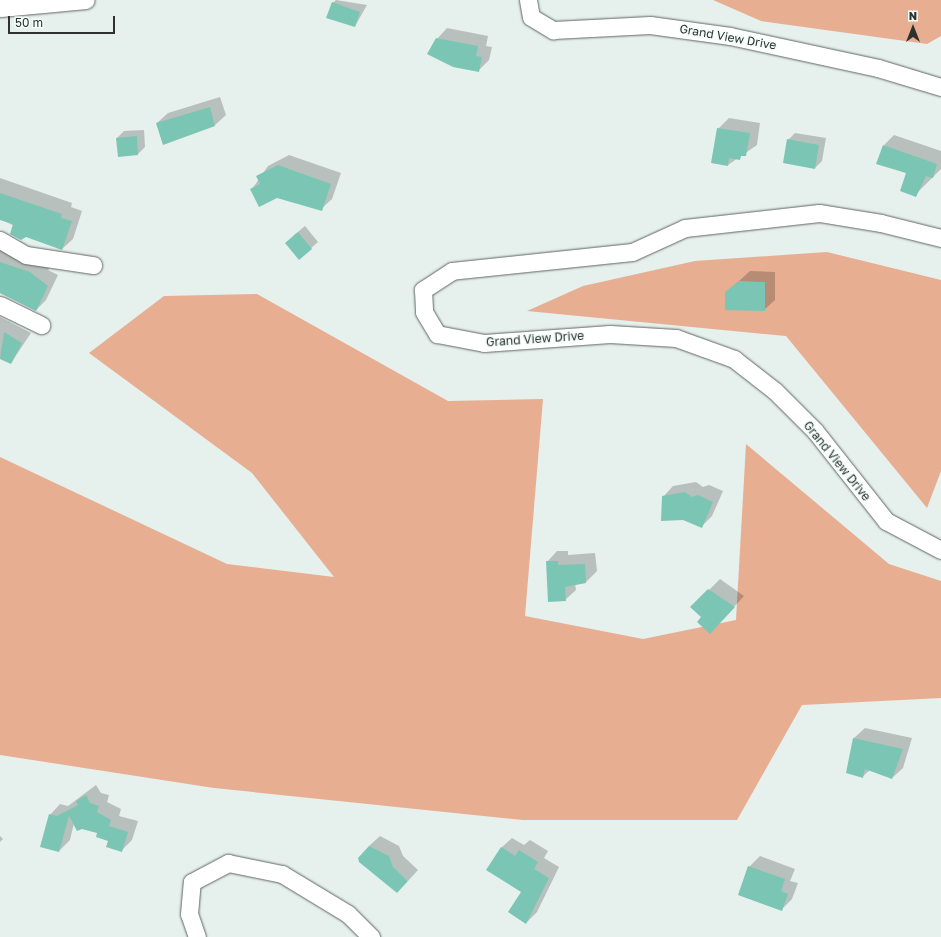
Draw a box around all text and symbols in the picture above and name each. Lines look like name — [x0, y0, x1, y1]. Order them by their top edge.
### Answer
scale bar — [10, 8, 117, 34]
north arrow — [893, 8, 933, 48]
text: N — [909, 9, 917, 22]
text: 50 m — [15, 15, 43, 30]
street label: Grand View Drive — [678, 21, 778, 53]
street label: Grand View Drive — [486, 328, 584, 350]
street label: Grand View Drive — [801, 418, 873, 504]

